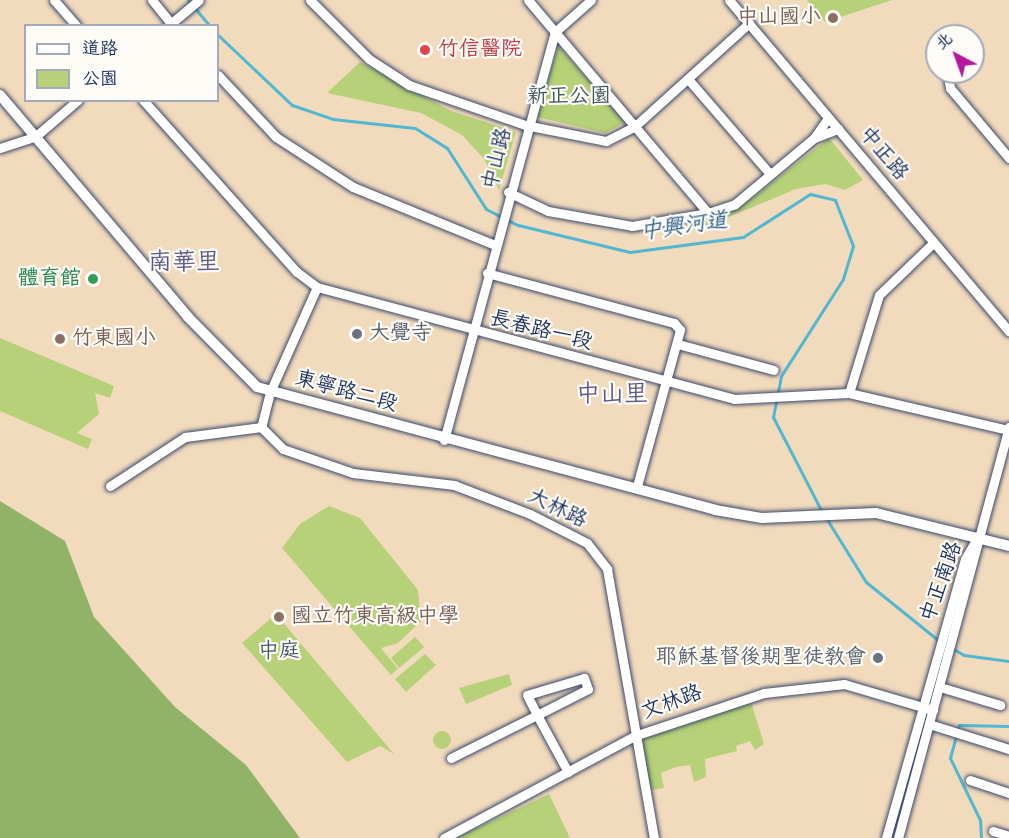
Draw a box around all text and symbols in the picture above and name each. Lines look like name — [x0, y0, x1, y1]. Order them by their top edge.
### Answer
place label: 中山國小 — [737, 5, 821, 31]
marker: 中山國小 — [826, 11, 840, 25]
legend — [24, 24, 219, 102]
north arrow — [925, 24, 985, 84]
text: 北 — [931, 28, 958, 56]
text: 道路 — [82, 37, 118, 63]
place label: 竹信醫院 — [438, 37, 522, 63]
marker: 竹信醫院 — [416, 41, 434, 59]
text: 公園 — [82, 67, 118, 93]
park label: 新正公園 — [527, 84, 611, 110]
street label: 中正路 — [853, 122, 913, 186]
street label: 中山路 — [478, 125, 518, 193]
water label: 中興河道 — [639, 209, 729, 247]
district label: 南華里 — [148, 250, 220, 278]
place label: 體育館 — [18, 266, 81, 292]
marker: 體育館 — [86, 272, 100, 286]
street label: 長春路一段 — [487, 306, 595, 356]
place label: 大覺寺 — [369, 321, 432, 347]
place label: 竹東國小 — [72, 326, 156, 352]
marker: 大覺寺 — [350, 327, 364, 341]
marker: 竹東國小 — [53, 332, 67, 346]
street label: 東寧路二段 — [292, 366, 400, 418]
district label: 中山里 — [576, 382, 648, 410]
street label: 大林路 — [523, 484, 591, 534]
street label: 中正南路 — [916, 538, 968, 626]
place label: 國立竹東高級中學 — [291, 604, 459, 630]
marker: 國立竹東高級中學 — [272, 610, 286, 624]
park label: 中庭 — [258, 639, 300, 665]
place label: 耶穌基督後期聖徒教會 — [656, 645, 866, 671]
marker: 耶穌基督後期聖徒教會 — [871, 651, 885, 665]
street label: 文林路 — [638, 680, 706, 726]

